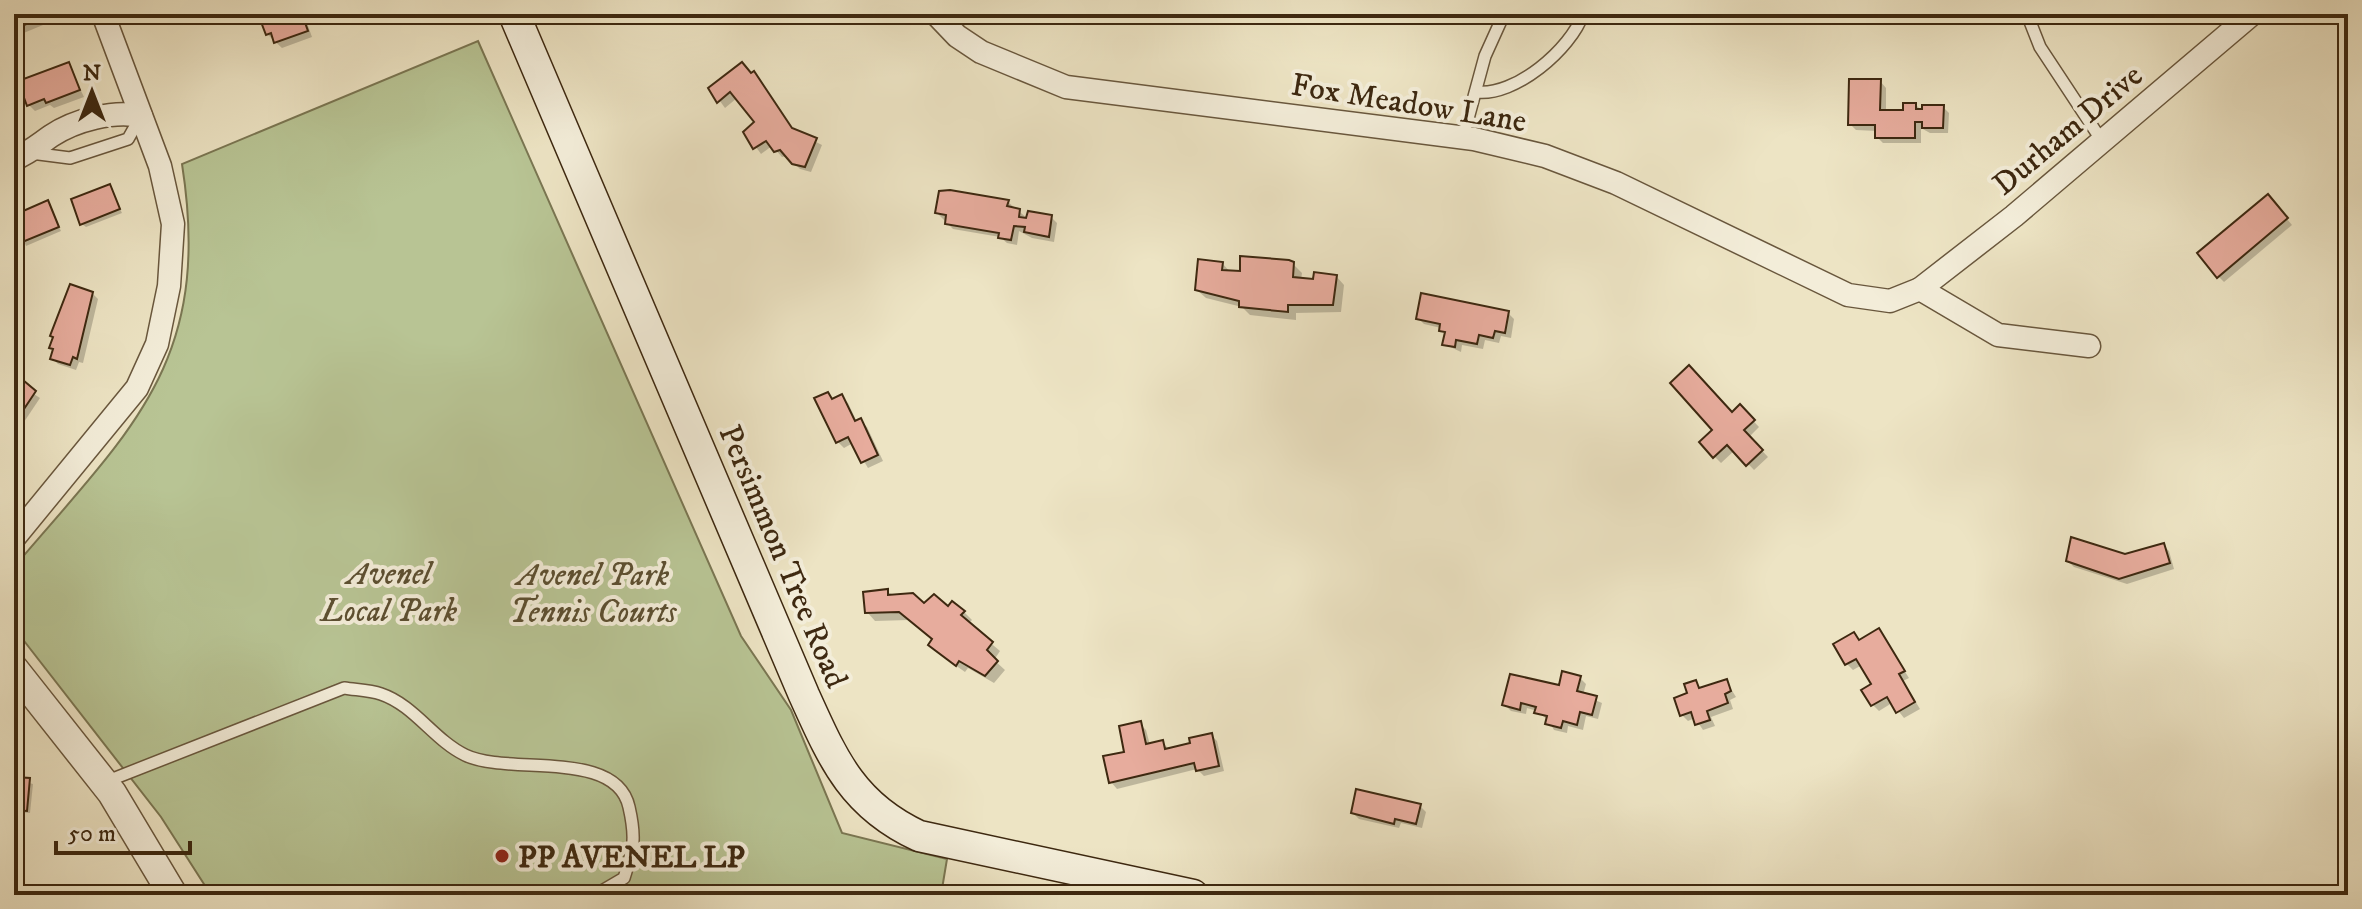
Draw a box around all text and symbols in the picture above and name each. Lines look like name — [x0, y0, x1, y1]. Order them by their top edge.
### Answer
north arrow — [52, 52, 132, 132]
street label: Durham Drive — [1985, 56, 2151, 205]
text: N — [83, 60, 101, 87]
street label: Fox Meadow Lane — [1288, 66, 1529, 142]
street label: Persimmon Tree Road — [709, 419, 856, 694]
park label: Avenel Local Park — [319, 555, 458, 632]
park label: Avenel Park Tennis Courts — [510, 556, 678, 633]
scale bar — [56, 805, 190, 855]
text: 50 m — [68, 819, 116, 849]
place label: PP AVENEL LP — [518, 838, 745, 878]
marker: PP AVENEL LP — [493, 847, 511, 865]

